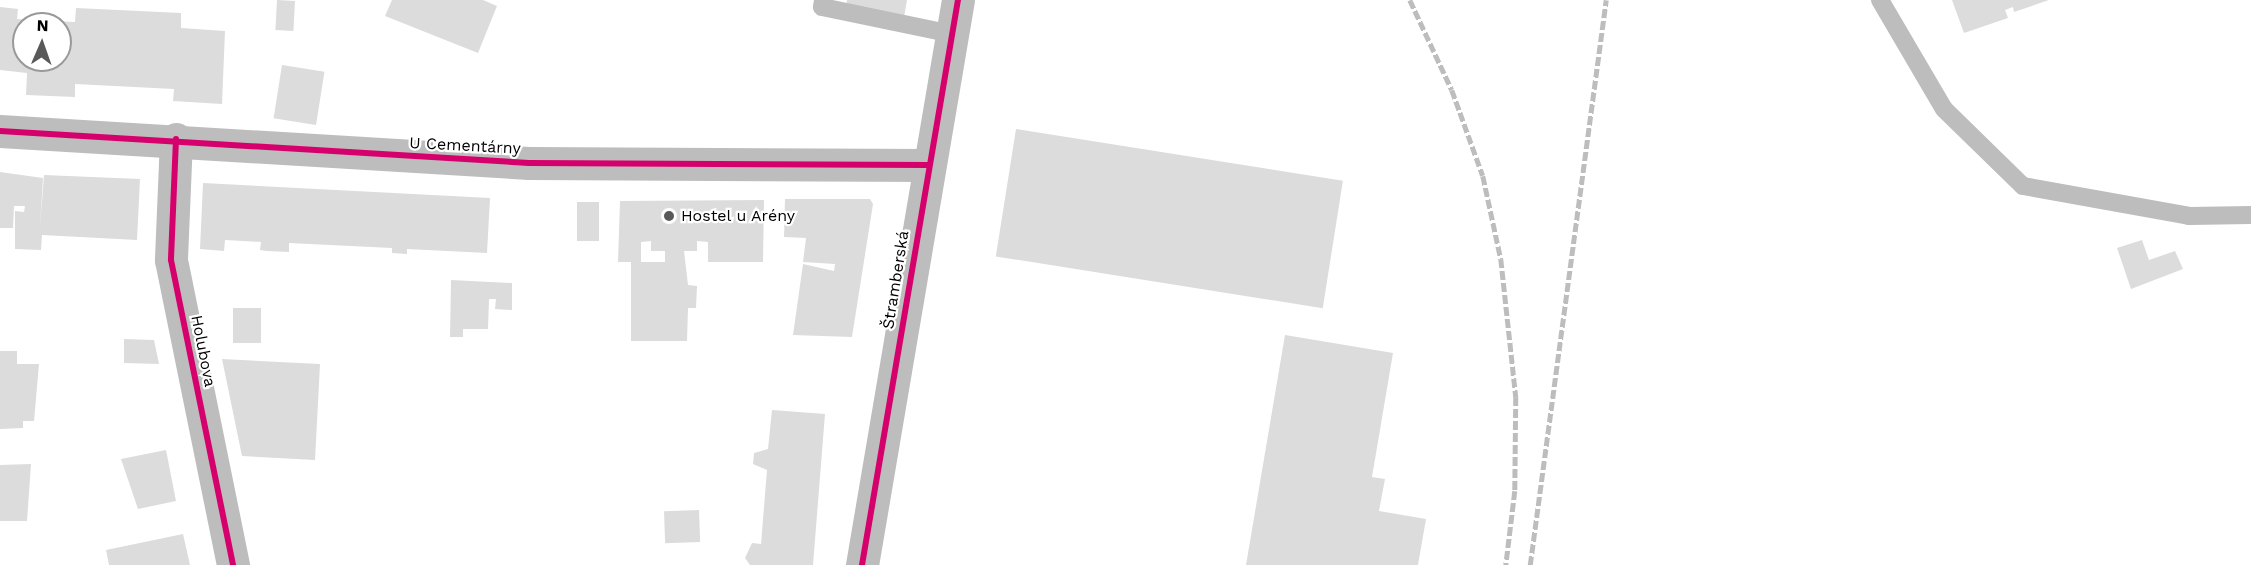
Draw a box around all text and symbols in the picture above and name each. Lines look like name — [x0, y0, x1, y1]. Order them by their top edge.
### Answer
north arrow — [12, 12, 72, 72]
text: N — [36, 16, 49, 35]
street label: U Cementárny — [409, 133, 521, 159]
place label: Hostel u Arény — [681, 206, 796, 226]
marker: Hostel u Arény — [662, 209, 676, 223]
street label: Štramberská — [879, 229, 913, 331]
street label: Holubova — [187, 313, 219, 389]

